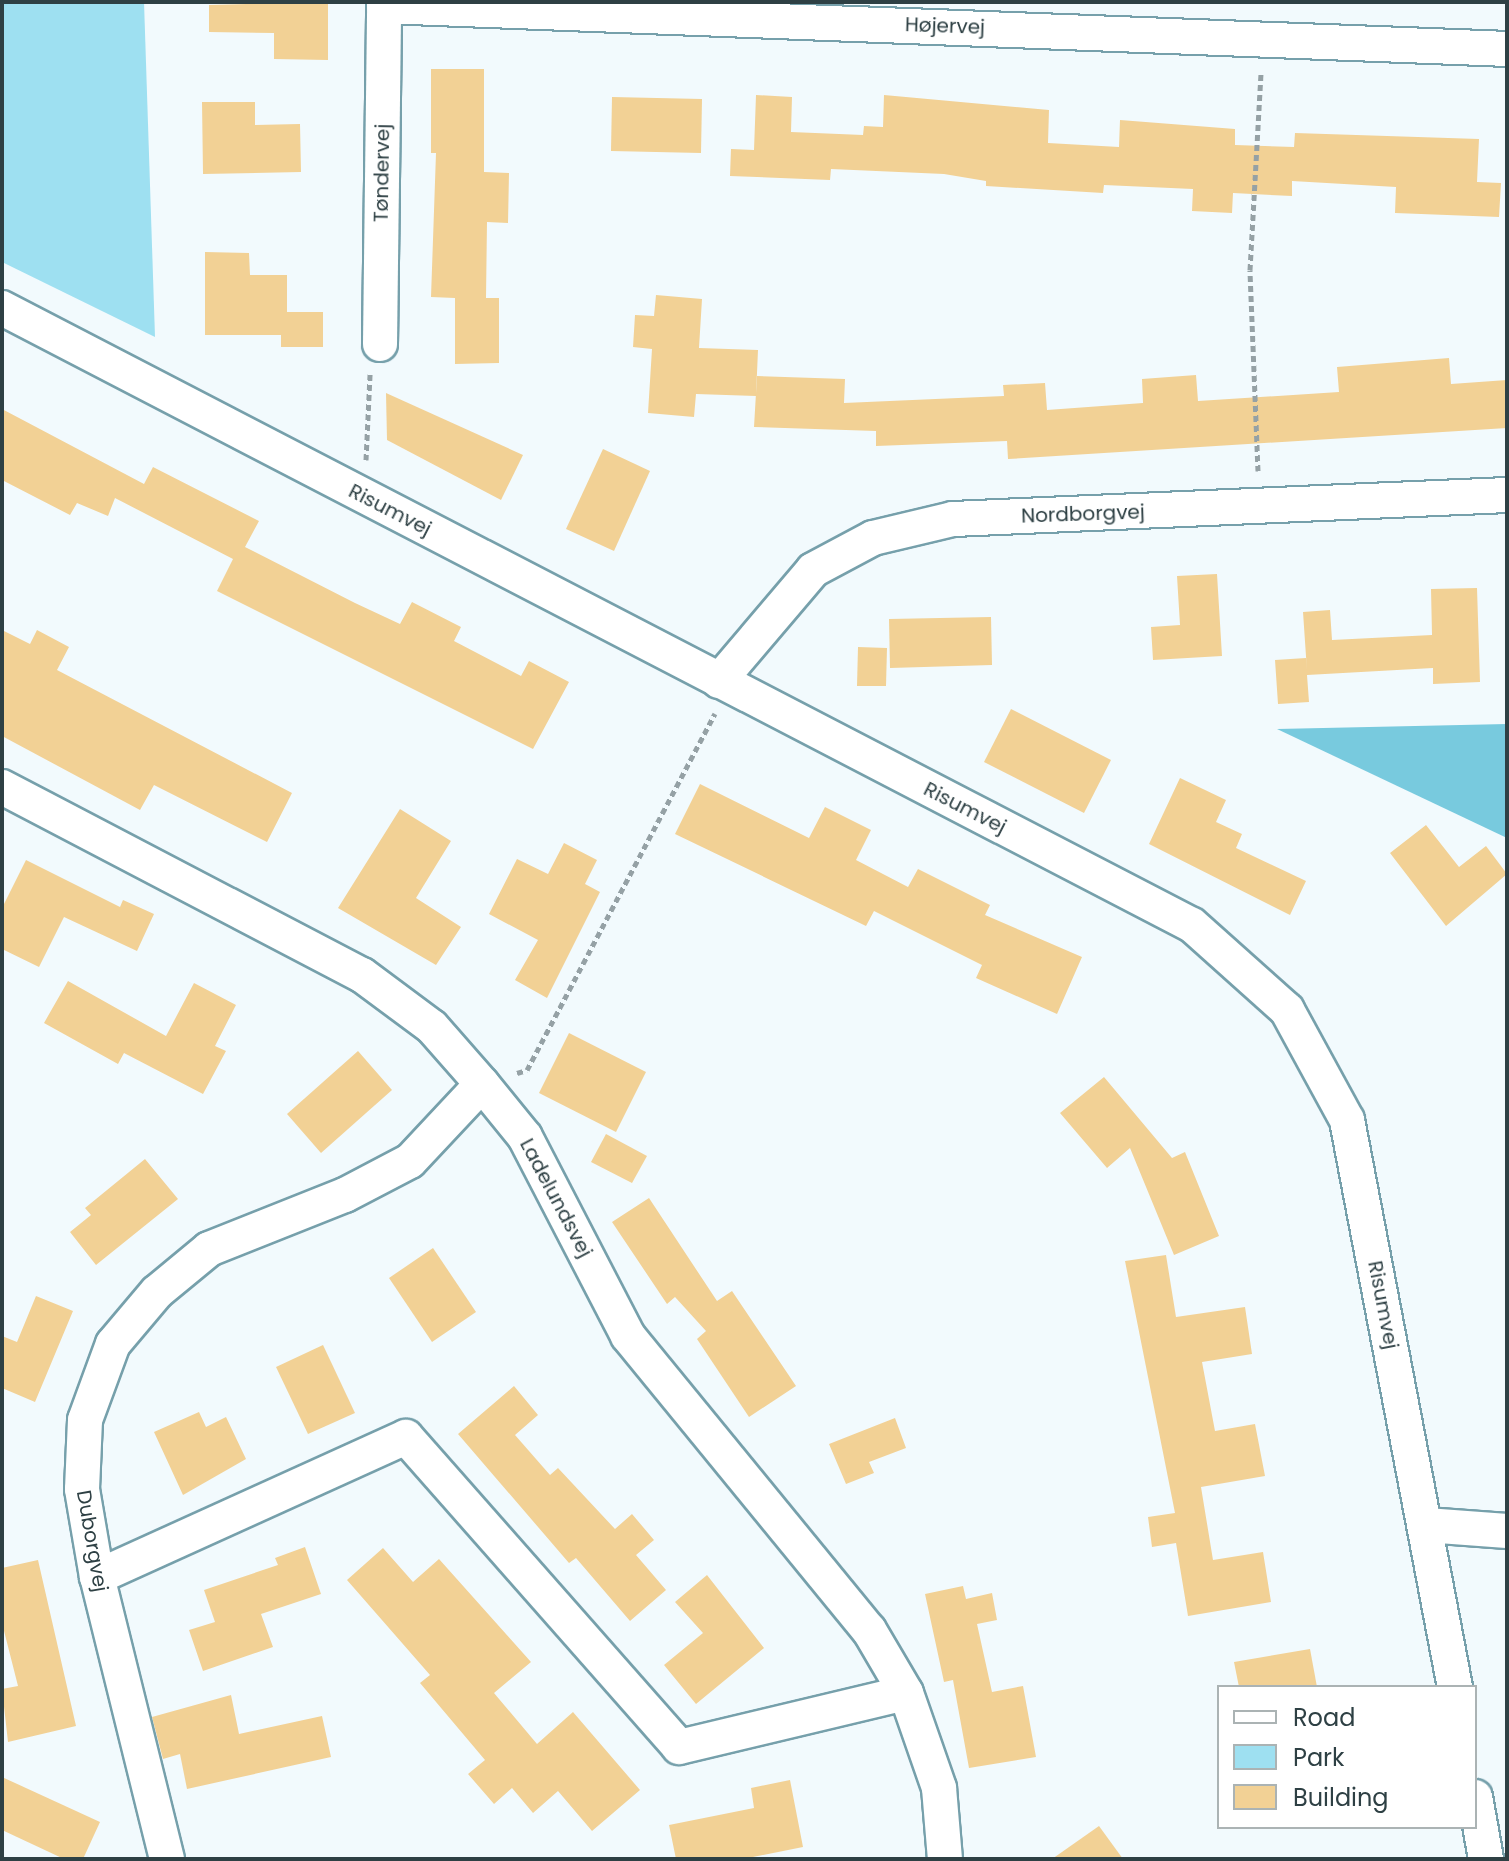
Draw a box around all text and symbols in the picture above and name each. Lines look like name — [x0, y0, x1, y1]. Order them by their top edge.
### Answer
street label: Højervej — [905, 13, 985, 39]
street label: Tøndervej — [369, 124, 395, 222]
street label: Risumvej — [345, 479, 435, 541]
street label: Nordborgvej — [1021, 500, 1145, 528]
street label: Risumvej — [920, 777, 1010, 839]
street label: Ladelundsvej — [515, 1134, 597, 1262]
street label: Risumvej — [1363, 1259, 1403, 1351]
street label: Duborgvej — [71, 1488, 113, 1594]
legend — [1217, 1685, 1477, 1829]
text: Road — [1293, 1701, 1355, 1734]
text: Park — [1293, 1741, 1344, 1774]
text: Building — [1293, 1781, 1389, 1814]

